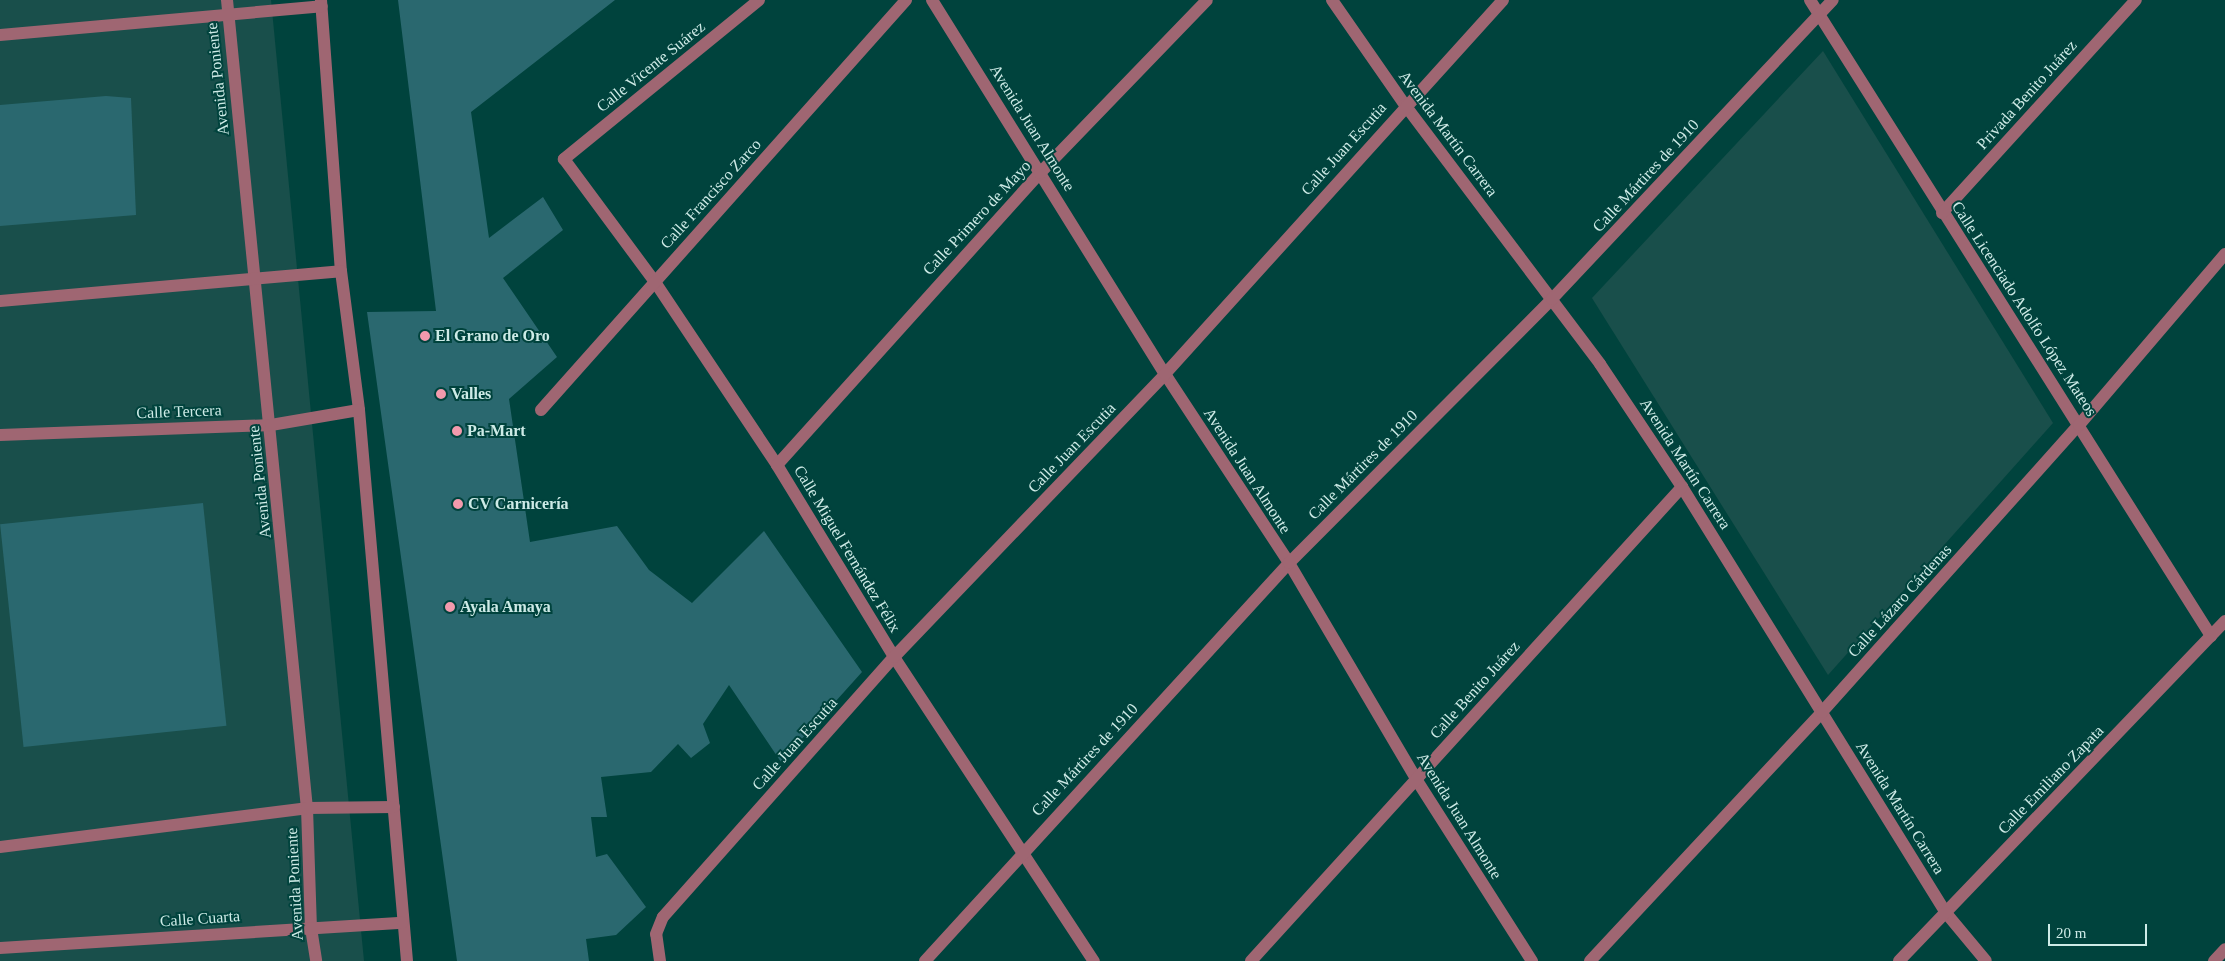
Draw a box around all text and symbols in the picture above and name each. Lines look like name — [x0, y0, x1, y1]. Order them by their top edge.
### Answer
street label: Calle Vicente Suárez — [593, 17, 709, 117]
street label: Avenida Poniente — [203, 22, 233, 136]
street label: Privada Benito Juárez — [1973, 36, 2081, 154]
street label: Avenida Juan Almonte — [985, 61, 1079, 195]
street label: Avenida Martín Carrera — [1394, 67, 1502, 201]
street label: Calle Juan Escutia — [1297, 99, 1391, 199]
street label: Calle Mártires de 1910 — [1589, 116, 1703, 236]
street label: Calle Francisco Zarco — [657, 135, 765, 253]
street label: Calle Primero de Mayo — [919, 157, 1035, 279]
street label: Calle Licenciado Adolfo López Mateos — [1947, 198, 2101, 420]
place label: El Grano de Oro — [435, 326, 550, 346]
marker: El Grano de Oro — [419, 330, 431, 342]
place label: Valles — [451, 384, 491, 404]
marker: Valles — [435, 388, 447, 400]
street label: Avenida Martín Carrera — [1635, 395, 1735, 533]
street label: Calle Juan Escutia — [1024, 399, 1120, 497]
street label: Calle Tercera — [136, 401, 222, 423]
street label: Avenida Juan Almonte — [1199, 404, 1295, 538]
street label: Calle Mártires de 1910 — [1304, 406, 1422, 524]
place label: Pa-Mart — [467, 421, 526, 441]
street label: Avenida Poniente — [245, 425, 275, 539]
marker: Pa-Mart — [451, 425, 463, 437]
street label: Calle Miguel Fernández Félix — [789, 462, 905, 636]
place label: CV Carnicería — [468, 494, 569, 514]
marker: CV Carnicería — [452, 498, 464, 510]
street label: Calle Lázaro Cárdenas — [1844, 540, 1956, 662]
place label: Ayala Amaya — [460, 597, 552, 617]
marker: Ayala Amaya — [444, 601, 456, 613]
street label: Calle Benito Juárez — [1426, 637, 1524, 743]
street label: Calle Juan Escutia — [748, 694, 842, 794]
street label: Calle Mártires de 1910 — [1028, 700, 1142, 820]
street label: Calle Emiliano Zapata — [1994, 722, 2108, 838]
street label: Avenida Martín Carrera — [1851, 738, 1949, 878]
street label: Avenida Juan Almonte — [1412, 749, 1506, 883]
street label: Avenida Poniente — [282, 827, 308, 941]
street label: Calle Cuarta — [159, 907, 241, 931]
scale bar — [2050, 914, 2149, 946]
text: 20 m — [2056, 925, 2086, 941]

